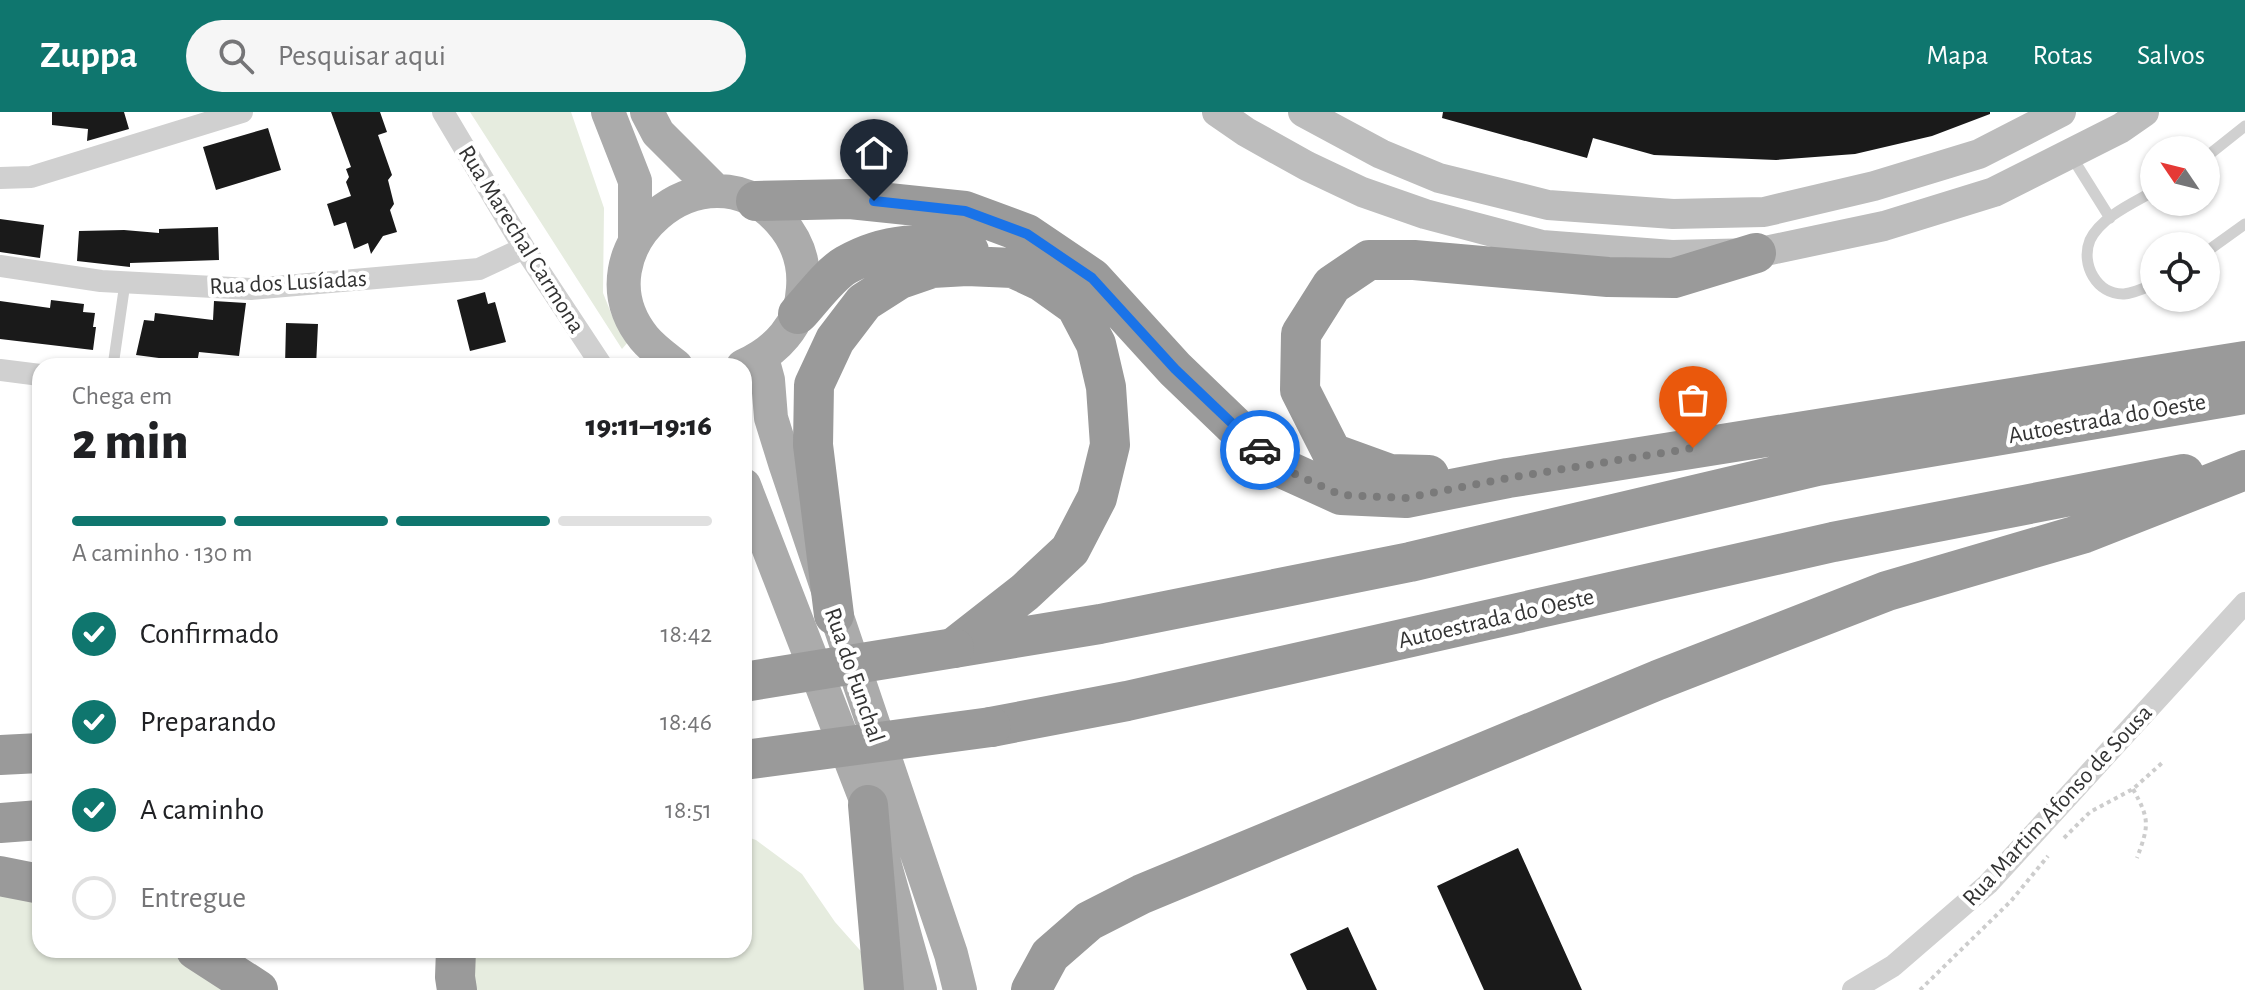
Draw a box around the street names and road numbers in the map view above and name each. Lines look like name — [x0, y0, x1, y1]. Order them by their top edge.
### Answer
street label: Rua Marechal Carmona — [454, 141, 589, 338]
street label: Rua dos Lusíadas — [209, 267, 367, 299]
street label: Autoestrada do Oeste — [2007, 390, 2208, 448]
street label: Autoestrada do Oeste — [1396, 585, 1596, 653]
street label: Rua do Funchal — [820, 605, 888, 746]
street label: Rua Martim Afonso de Sousa — [1958, 700, 2157, 911]

